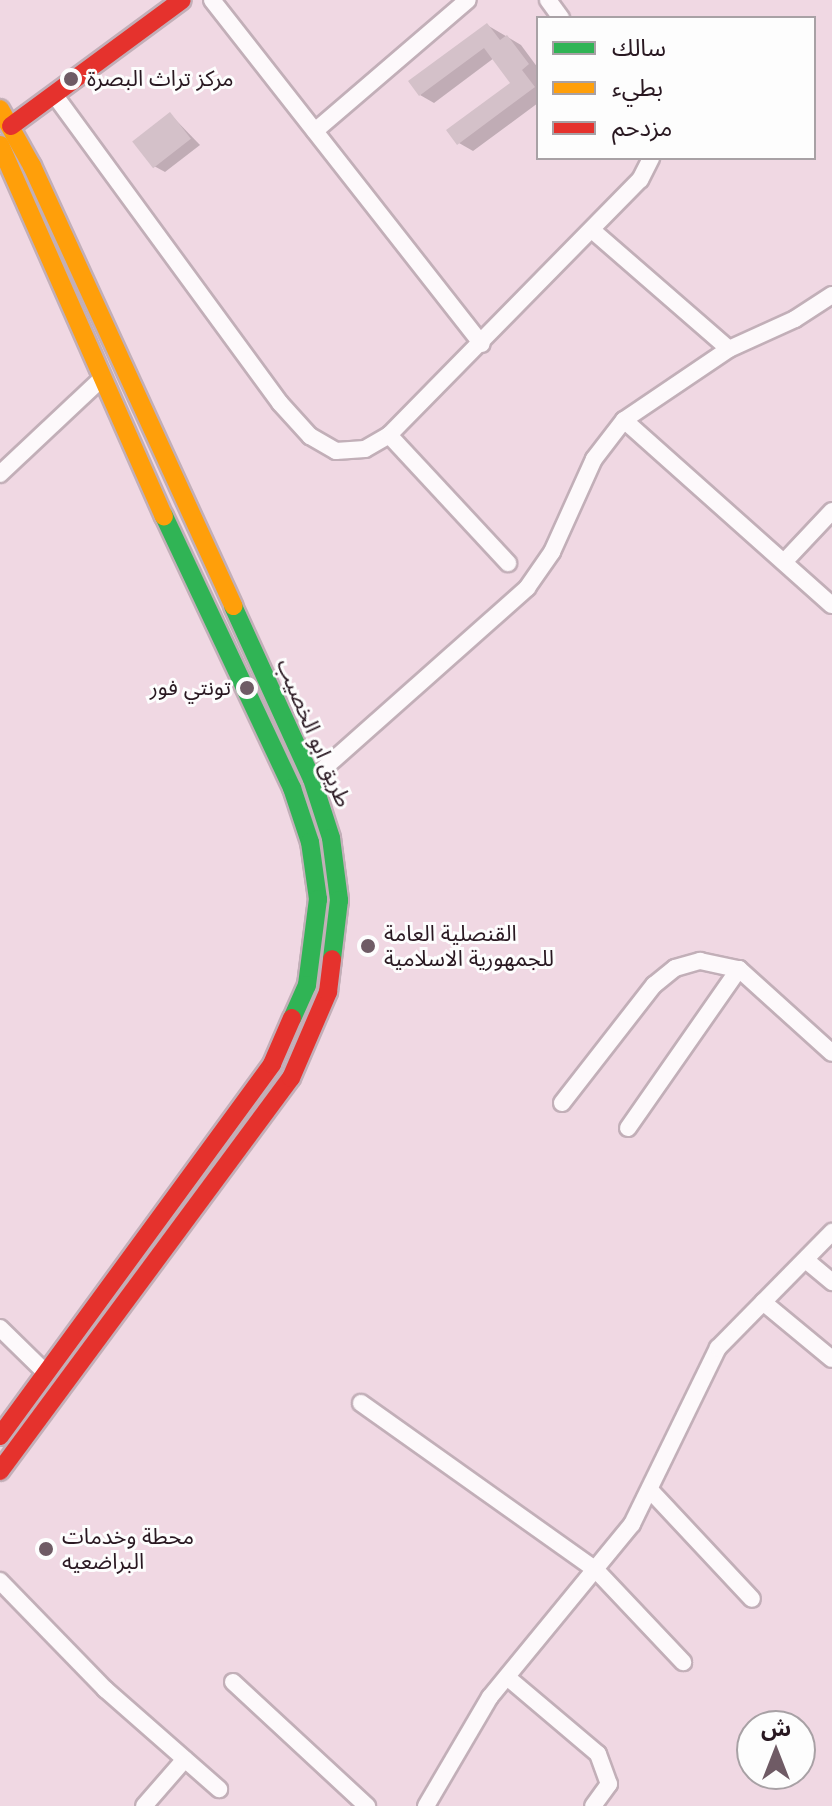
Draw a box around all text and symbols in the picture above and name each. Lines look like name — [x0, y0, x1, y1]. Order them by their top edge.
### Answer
legend — [536, 16, 816, 160]
text: سالك — [612, 32, 666, 63]
place label: مركز تراث البصرة — [87, 66, 234, 92]
marker: مركز تراث البصرة — [62, 70, 80, 88]
text: بطيء — [612, 72, 663, 103]
text: مزدحم — [612, 112, 672, 143]
street label: طريق ابو الخصيب — [271, 655, 357, 811]
place label: تونتي فور — [150, 675, 231, 701]
marker: تونتي فور — [238, 679, 256, 697]
place label: القنصلية العامة للجمهورية الاسلامية — [384, 920, 554, 972]
marker: القنصلية العامة للجمهورية الاسلامية — [359, 937, 377, 955]
place label: محطة وخدمات البراضعيه — [62, 1523, 194, 1574]
marker: محطة وخدمات البراضعيه — [37, 1540, 55, 1558]
north arrow — [736, 1710, 816, 1790]
text: ش — [761, 1714, 791, 1742]

